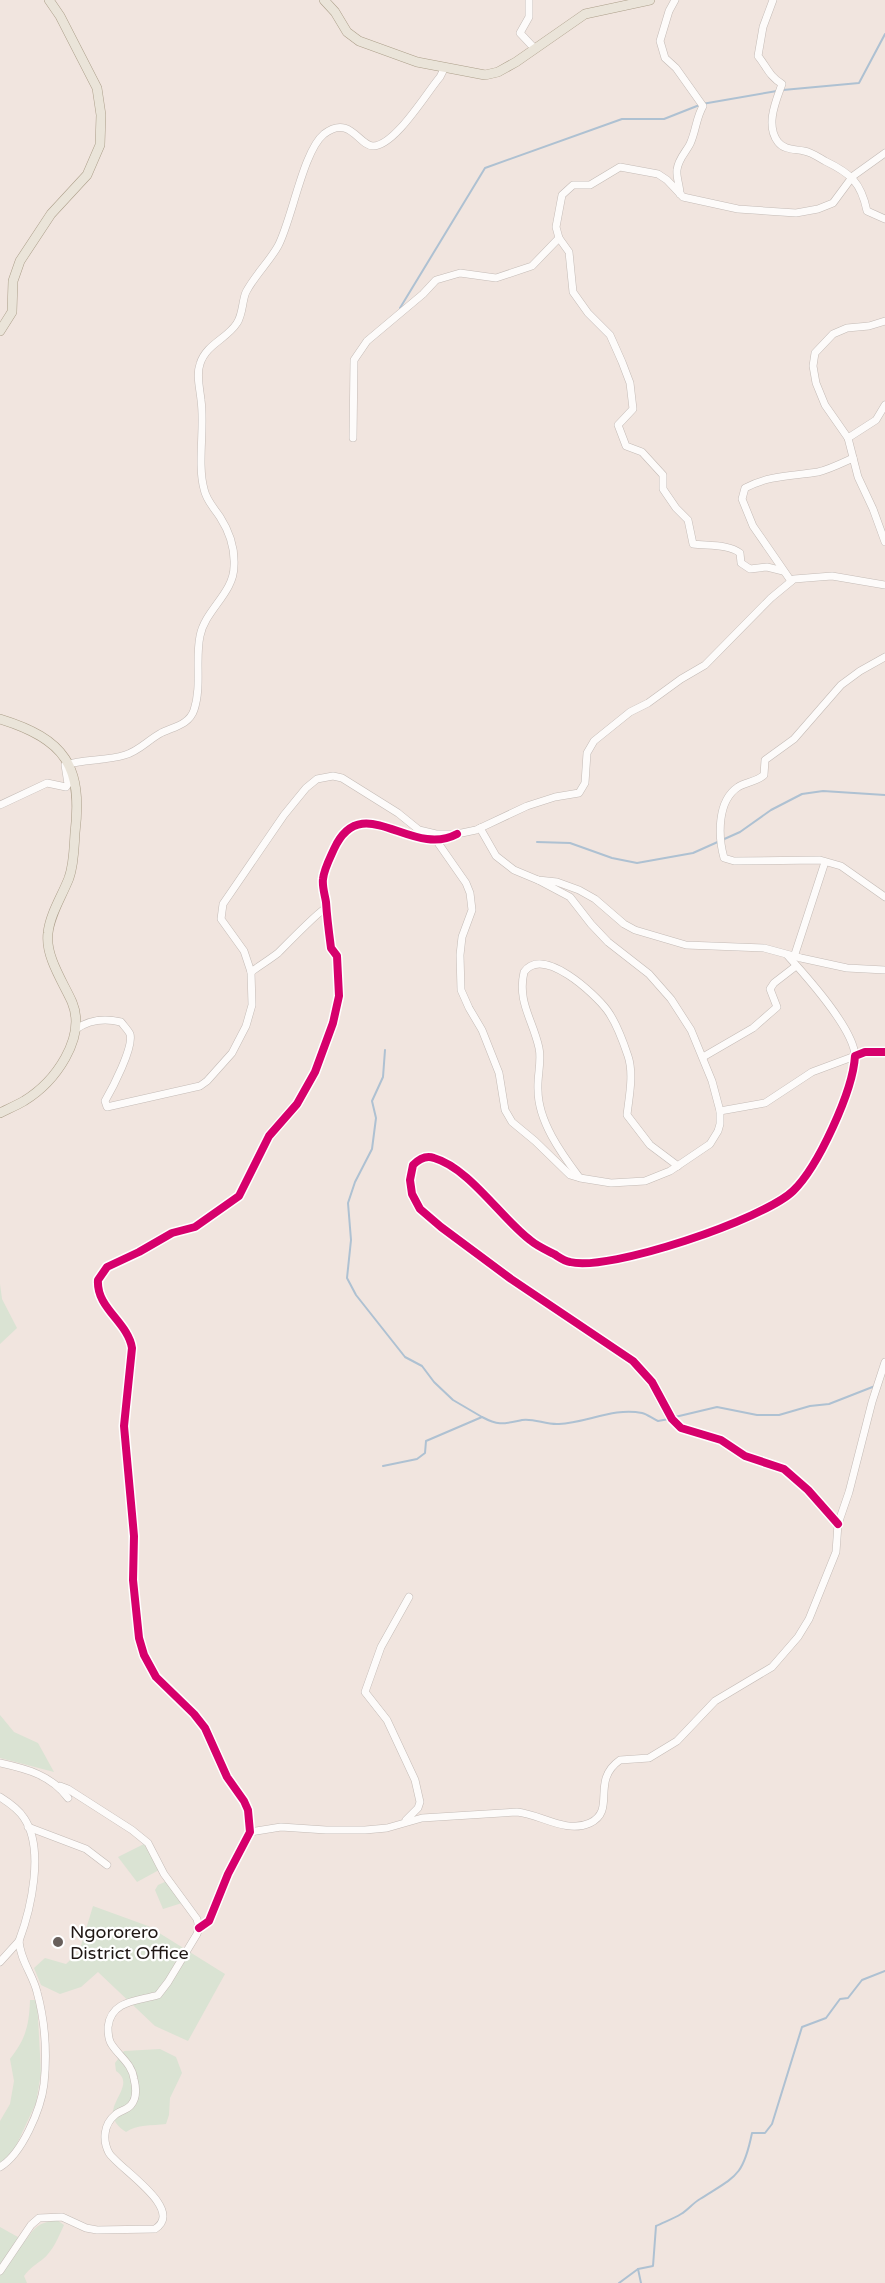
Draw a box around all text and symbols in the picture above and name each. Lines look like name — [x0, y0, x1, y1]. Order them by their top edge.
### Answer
place label: Ngororero District Office — [70, 1921, 189, 1964]
marker: Ngororero District Office — [51, 1935, 65, 1949]

